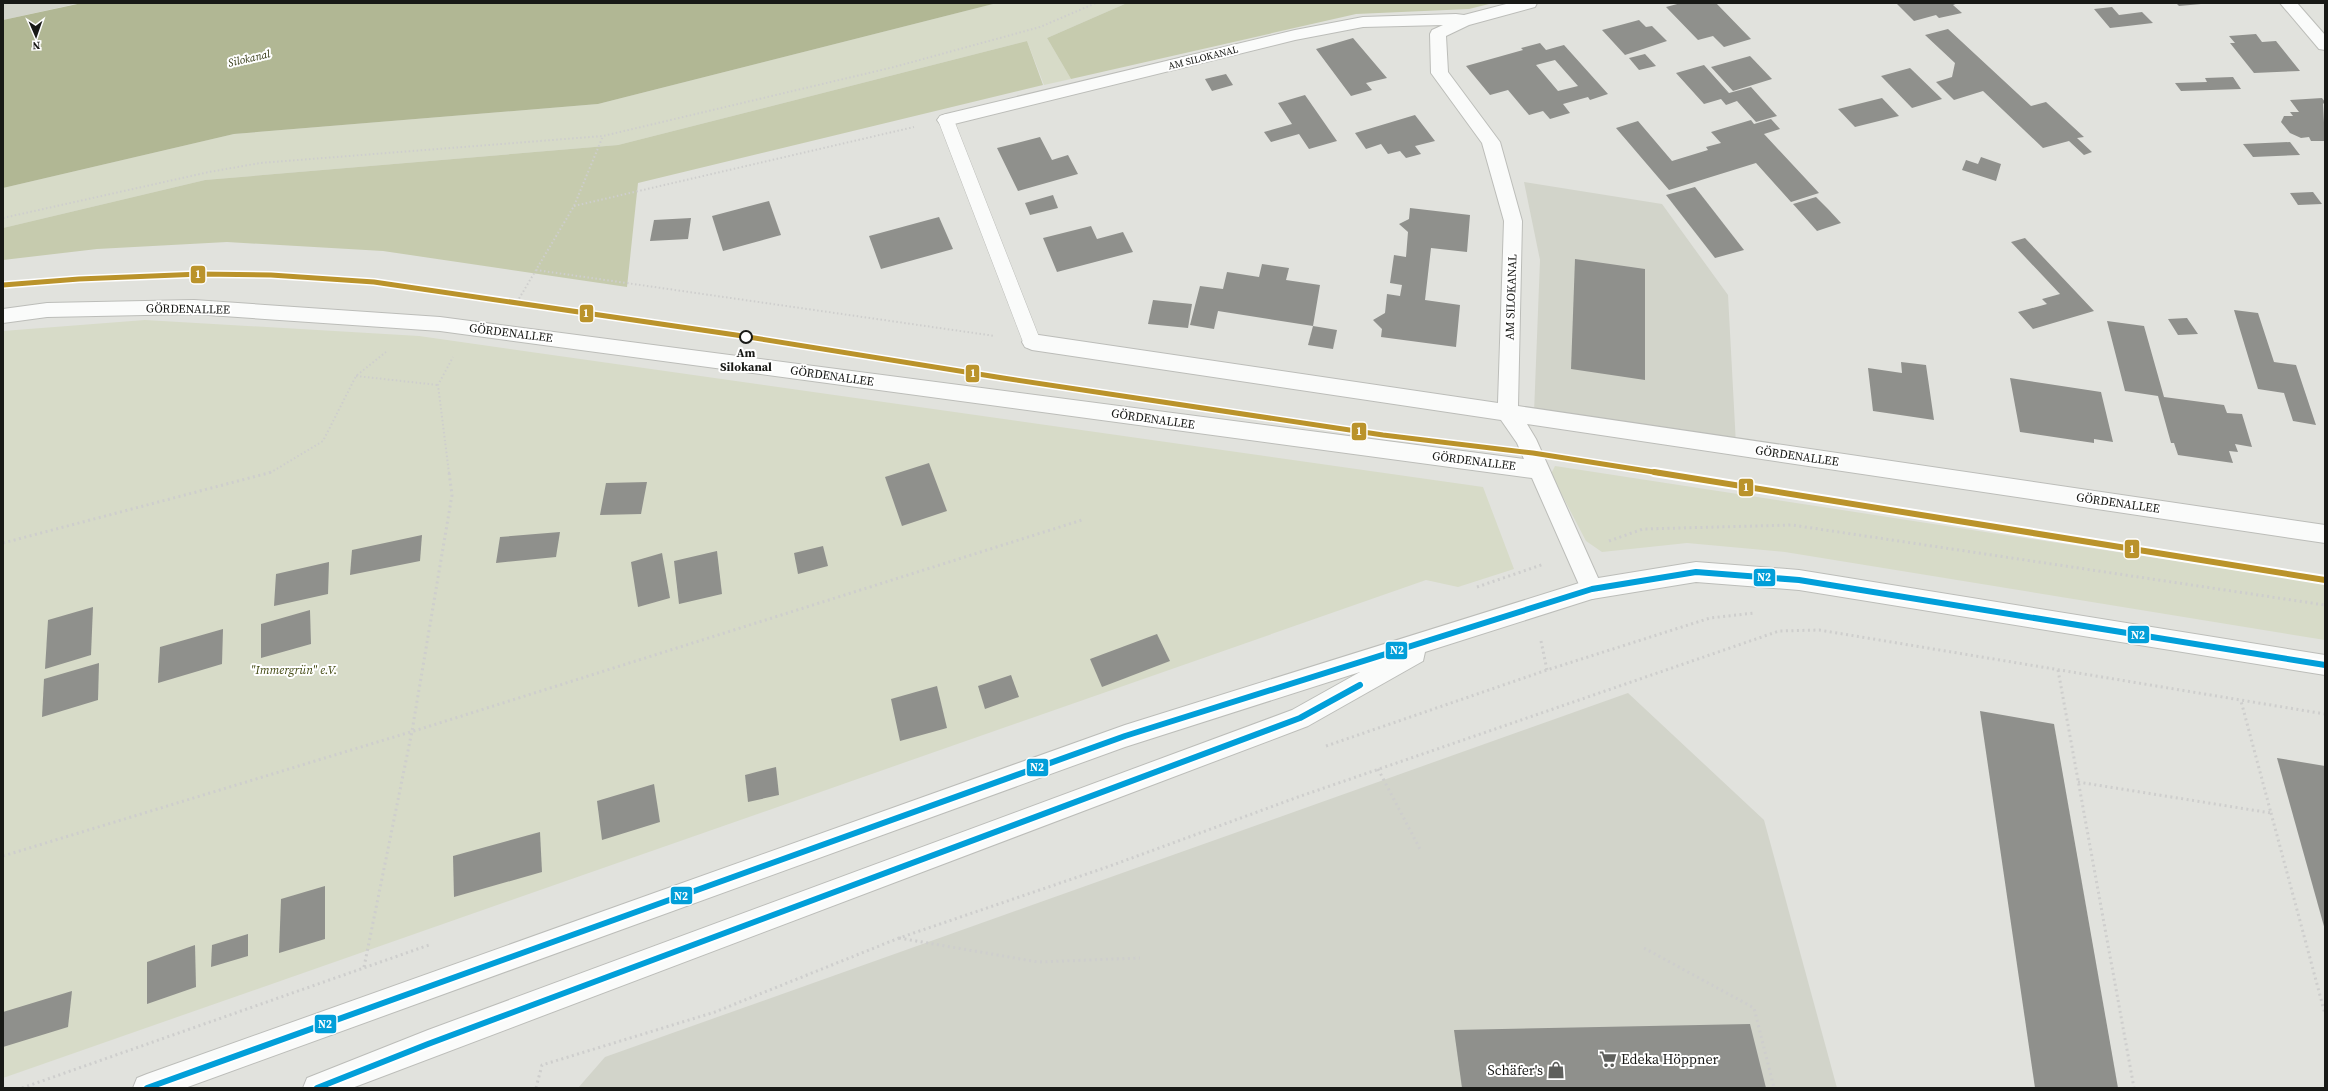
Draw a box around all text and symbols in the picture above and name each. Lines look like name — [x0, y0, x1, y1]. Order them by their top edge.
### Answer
north arrow — [16, 16, 56, 56]
text: N — [32, 38, 41, 53]
street label: AM SILOKANAL — [1167, 42, 1240, 72]
water label: Silokanal — [227, 46, 273, 71]
street label: AM SILOKANAL — [1501, 254, 1521, 340]
line badge: 1 — [190, 265, 206, 284]
text: 1 — [195, 267, 201, 282]
street label: GÖRDENALLEE — [146, 300, 230, 318]
line badge: 1 — [579, 304, 594, 323]
text: 1 — [583, 306, 589, 321]
street label: GÖRDENALLEE — [468, 320, 554, 346]
marker: Am Silokanal — [739, 330, 753, 344]
place label: Am Silokanal — [720, 345, 772, 375]
street label: GÖRDENALLEE — [789, 362, 875, 390]
line badge: 1 — [965, 364, 980, 383]
text: 1 — [970, 366, 976, 381]
street label: GÖRDENALLEE — [1110, 405, 1196, 433]
line badge: 1 — [1351, 422, 1367, 441]
text: 1 — [1356, 424, 1362, 439]
street label: GÖRDENALLEE — [1754, 442, 1840, 470]
street label: GÖRDENALLEE — [1431, 448, 1517, 474]
line badge: 1 — [1738, 478, 1754, 497]
text: 1 — [1743, 480, 1749, 495]
street label: GÖRDENALLEE — [2075, 489, 2161, 517]
line badge: 1 — [2124, 539, 2140, 559]
text: 1 — [2129, 542, 2135, 557]
line badge: N2 — [1753, 568, 1776, 587]
text: N2 — [1757, 570, 1771, 585]
line badge: N2 — [2127, 625, 2150, 644]
text: N2 — [2131, 628, 2145, 643]
line badge: N2 — [1385, 641, 1408, 660]
text: N2 — [1390, 643, 1404, 658]
park label: "Immergrün" e.V. — [251, 662, 337, 678]
line badge: N2 — [1026, 758, 1049, 777]
text: N2 — [1030, 760, 1044, 775]
line badge: N2 — [670, 886, 693, 905]
text: N2 — [674, 889, 688, 904]
line badge: N2 — [314, 1014, 337, 1034]
text: N2 — [318, 1017, 332, 1032]
supermarket icon: Edeka Höppner — [1598, 1049, 1618, 1069]
place label: Edeka Höppner — [1621, 1049, 1719, 1069]
place label: Schäfer's — [1488, 1060, 1543, 1080]
shop icon: Schäfer's — [1546, 1060, 1566, 1080]

